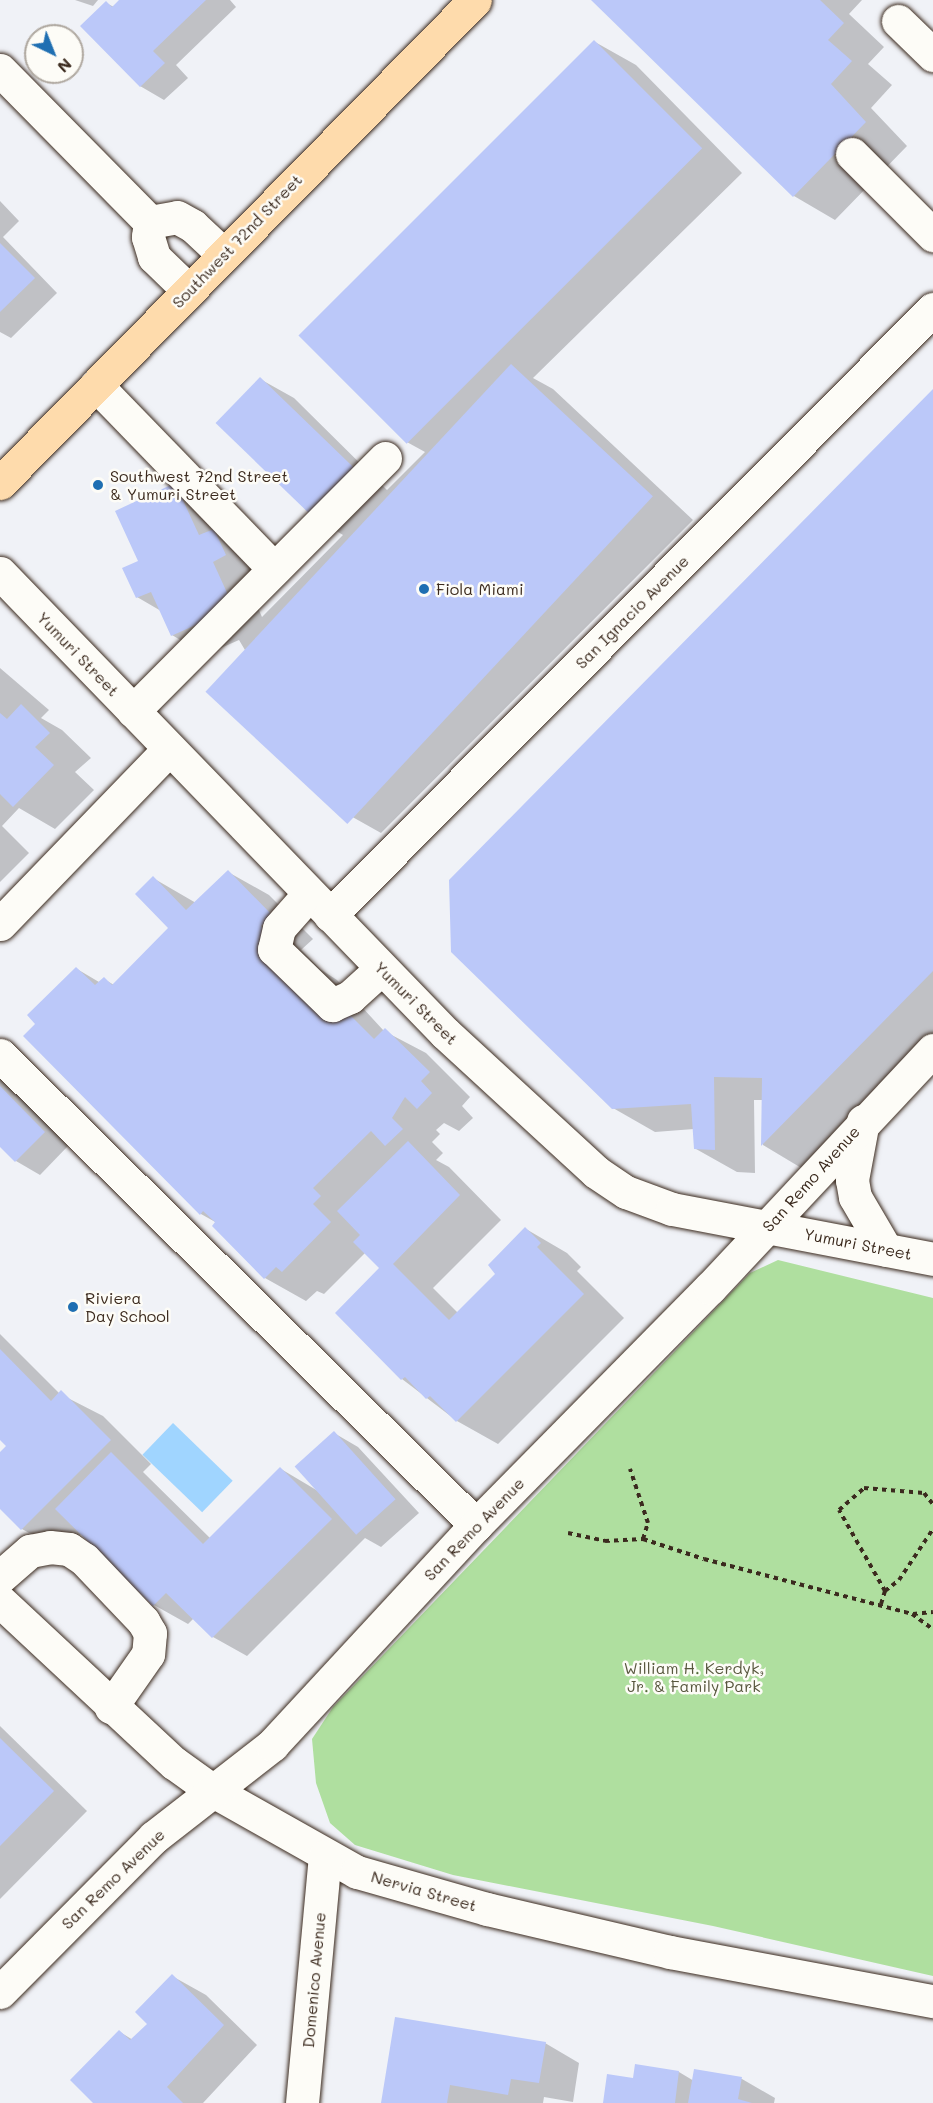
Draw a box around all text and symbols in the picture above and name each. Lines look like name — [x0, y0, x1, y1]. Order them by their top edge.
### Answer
north arrow — [24, 24, 84, 84]
text: N — [54, 54, 77, 78]
street label: Southwest 72nd Street — [168, 170, 306, 312]
place label: Southwest 72nd Street & Yumuri Street — [110, 466, 288, 504]
marker: Southwest 72nd Street & Yumuri Street — [91, 478, 105, 492]
street label: San Ignacio Avenue — [571, 551, 693, 673]
place label: Fiola Miami — [436, 579, 524, 599]
marker: Fiola Miami — [417, 582, 431, 596]
street label: Yumuri Street — [33, 608, 123, 700]
street label: Yumuri Street — [370, 957, 462, 1049]
street label: San Remo Avenue — [758, 1122, 864, 1236]
street label: Yumuri Street — [802, 1224, 914, 1264]
place label: Riviera Day School — [85, 1288, 170, 1326]
marker: Riviera Day School — [66, 1300, 80, 1314]
street label: San Remo Avenue — [420, 1473, 528, 1585]
park label: William H. Kerdyk, Jr. & Family Park — [624, 1658, 764, 1696]
street label: San Remo Avenue — [57, 1825, 169, 1933]
street label: Nervia Street — [369, 1867, 479, 1915]
street label: Domenico Avenue — [298, 1911, 330, 2049]

